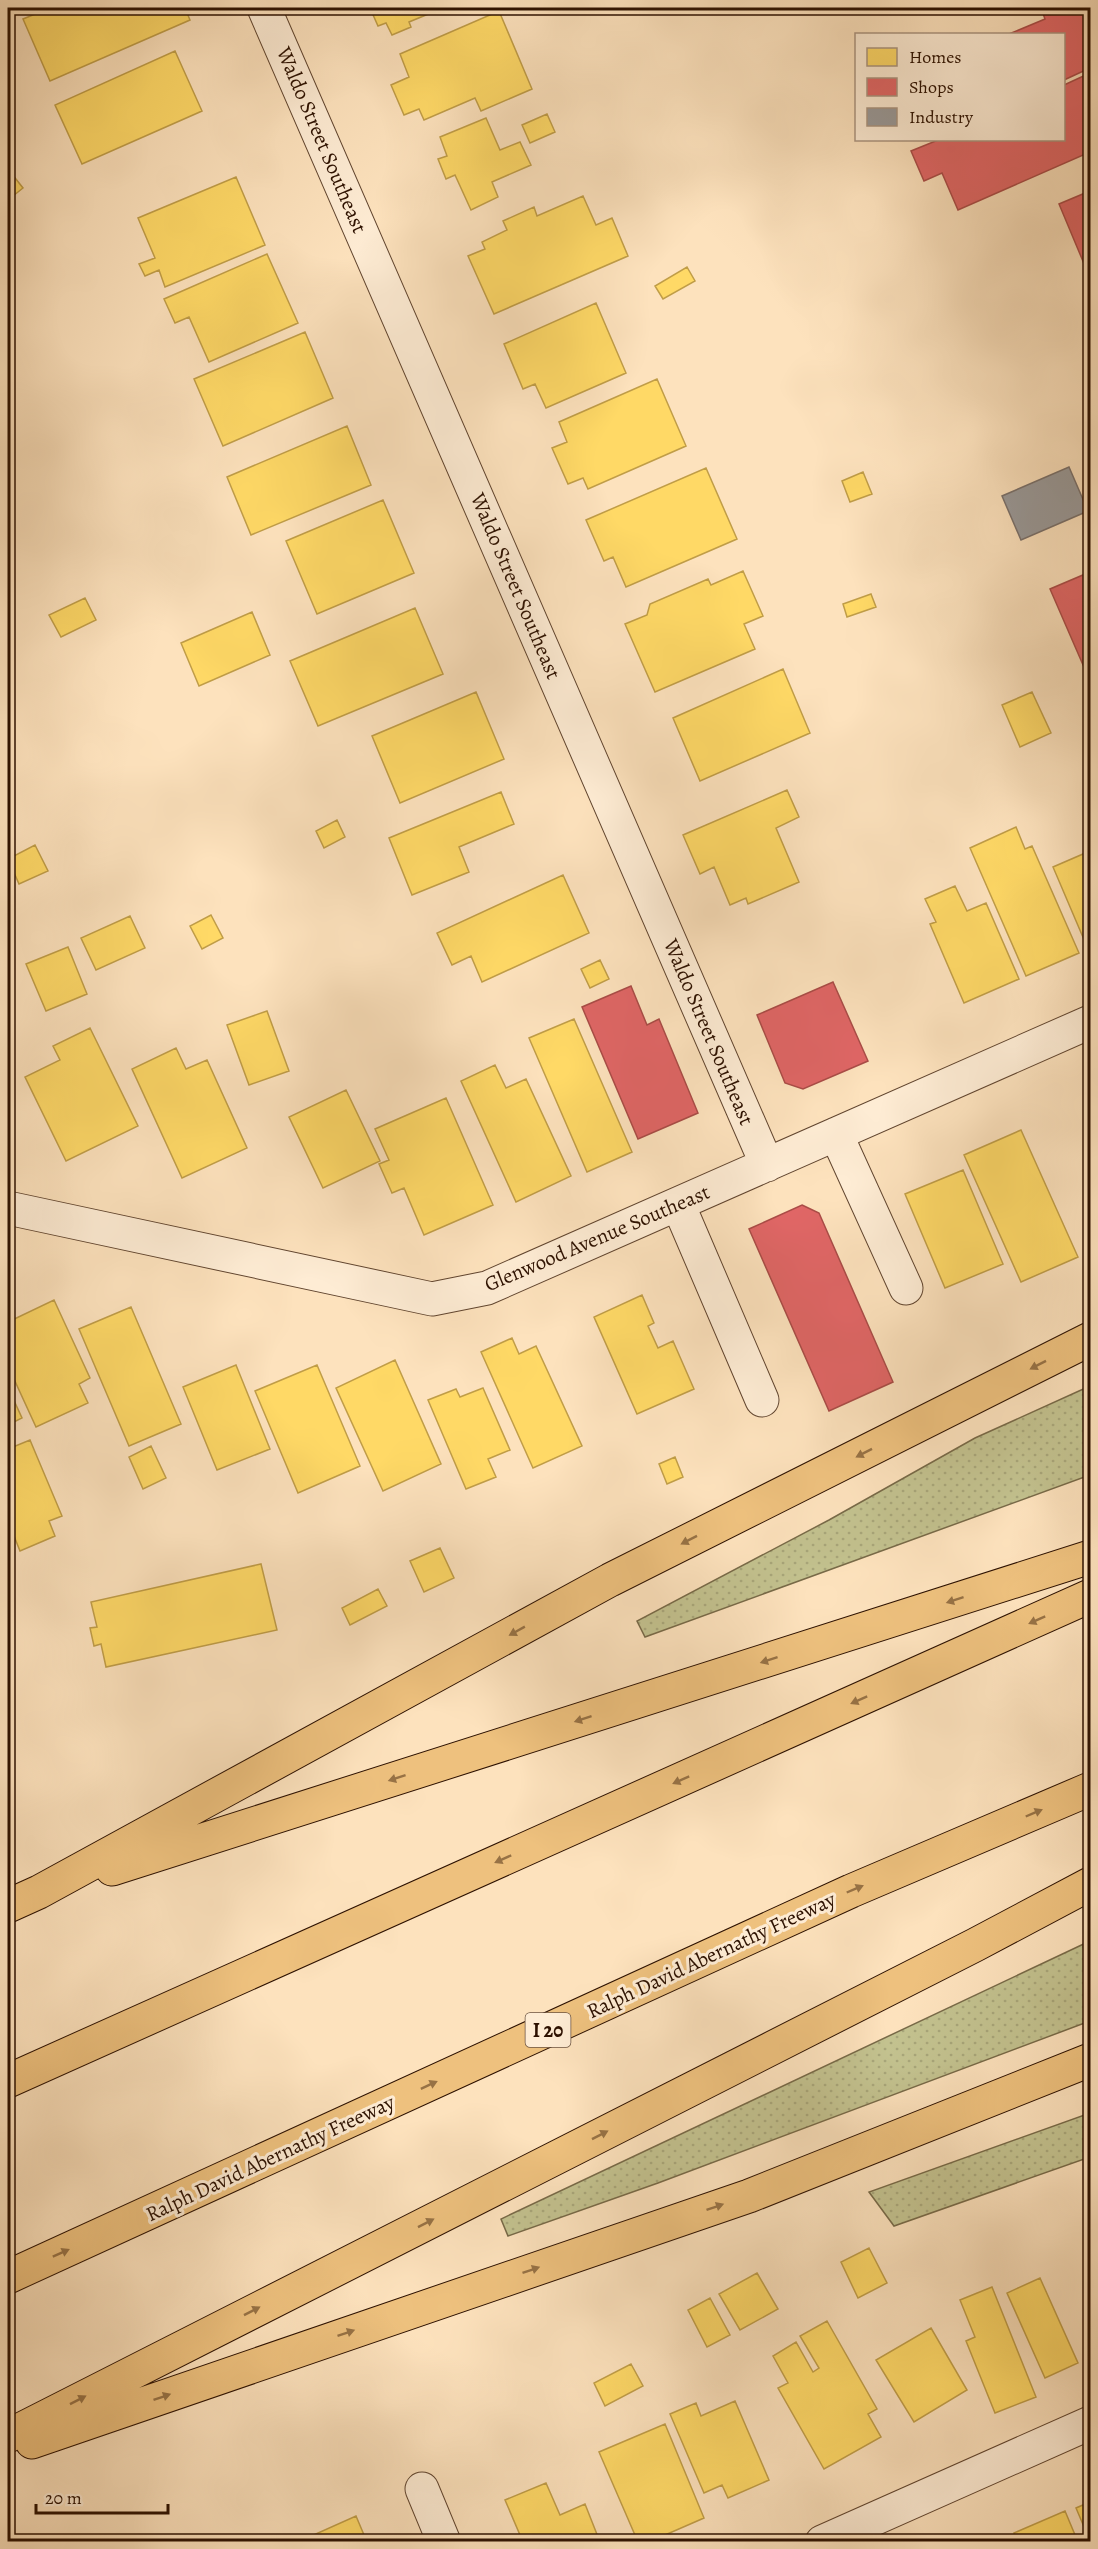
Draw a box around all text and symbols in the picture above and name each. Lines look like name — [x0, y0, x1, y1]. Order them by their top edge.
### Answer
legend — [855, 33, 1065, 141]
street label: Waldo Street Southeast — [270, 42, 374, 237]
text: Homes — [909, 45, 961, 69]
text: Shops — [909, 75, 954, 99]
text: Industry — [909, 105, 974, 129]
street label: Waldo Street Southeast — [464, 488, 568, 683]
street label: Waldo Street Southeast — [657, 934, 761, 1129]
street label: Glenwood Avenue Southeast — [480, 1178, 714, 1298]
one-way arrow — [1030, 1361, 1047, 1370]
one-way arrow — [855, 1448, 872, 1457]
one-way arrow — [681, 1535, 698, 1545]
one-way arrow — [946, 1596, 964, 1606]
one-way arrow — [1029, 1616, 1046, 1625]
one-way arrow — [508, 1626, 525, 1636]
one-way arrow — [760, 1655, 778, 1665]
one-way arrow — [850, 1695, 868, 1705]
one-way arrow — [574, 1715, 592, 1724]
one-way arrow — [388, 1774, 406, 1783]
one-way arrow — [673, 1775, 690, 1784]
one-way arrow — [1025, 1808, 1043, 1817]
one-way arrow — [495, 1855, 512, 1864]
one-way arrow — [846, 1884, 864, 1894]
street label: Ralph David Abernathy Freeway — [582, 1885, 840, 2025]
road number: I 20 — [526, 2013, 570, 2047]
one-way arrow — [421, 2080, 438, 2089]
street label: Ralph David Abernathy Freeway — [141, 2088, 399, 2228]
one-way arrow — [592, 2130, 609, 2140]
one-way arrow — [706, 2202, 724, 2212]
one-way arrow — [418, 2218, 435, 2228]
one-way arrow — [52, 2248, 70, 2257]
one-way arrow — [522, 2265, 540, 2274]
one-way arrow — [244, 2307, 261, 2316]
one-way arrow — [337, 2327, 355, 2337]
one-way arrow — [153, 2391, 171, 2401]
one-way arrow — [70, 2395, 87, 2404]
scale bar — [36, 2477, 168, 2515]
text: 20 m — [45, 2486, 82, 2510]

